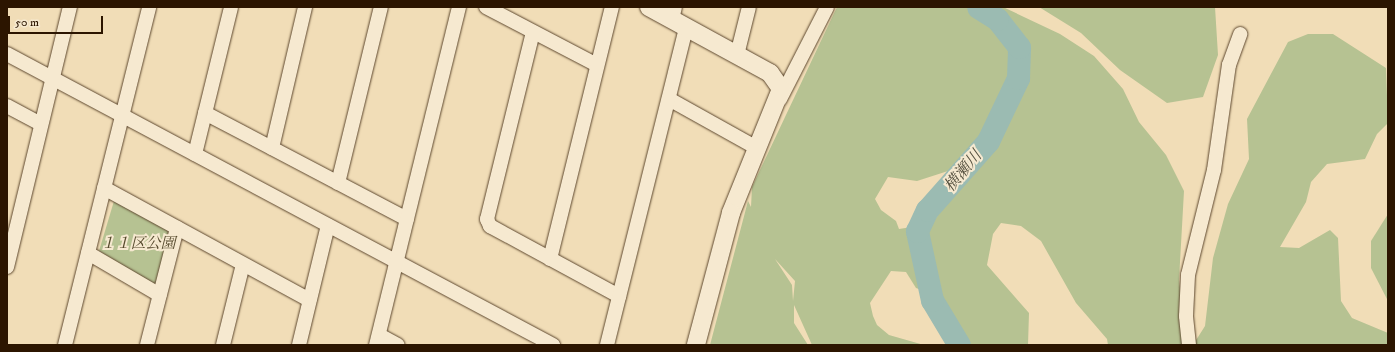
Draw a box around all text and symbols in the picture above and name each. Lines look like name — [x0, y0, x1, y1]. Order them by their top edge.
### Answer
scale bar — [10, 8, 105, 34]
text: 50 m — [15, 15, 39, 30]
water label: 横瀬川 — [940, 146, 986, 196]
park label: １１区公園 — [101, 235, 175, 253]

